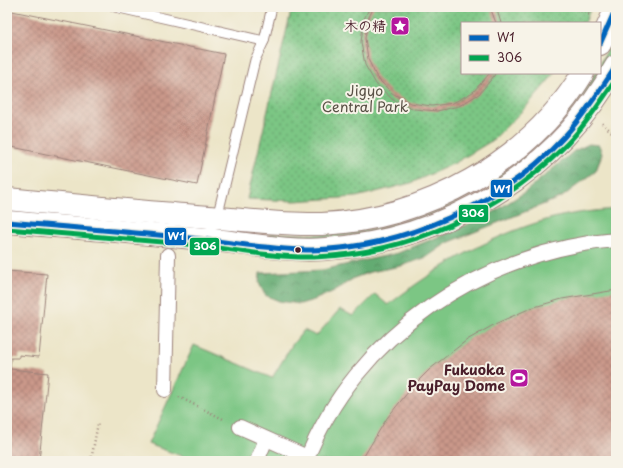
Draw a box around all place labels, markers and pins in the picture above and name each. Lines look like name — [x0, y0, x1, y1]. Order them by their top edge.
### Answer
place label: 木の精 — [344, 15, 386, 36]
place icon: 木の精 — [389, 15, 411, 37]
unlabelled marker — [293, 245, 303, 255]
place label: Fukuoka PayPay Dome — [407, 359, 506, 396]
sports icon: Fukuoka PayPay Dome — [508, 367, 530, 389]

